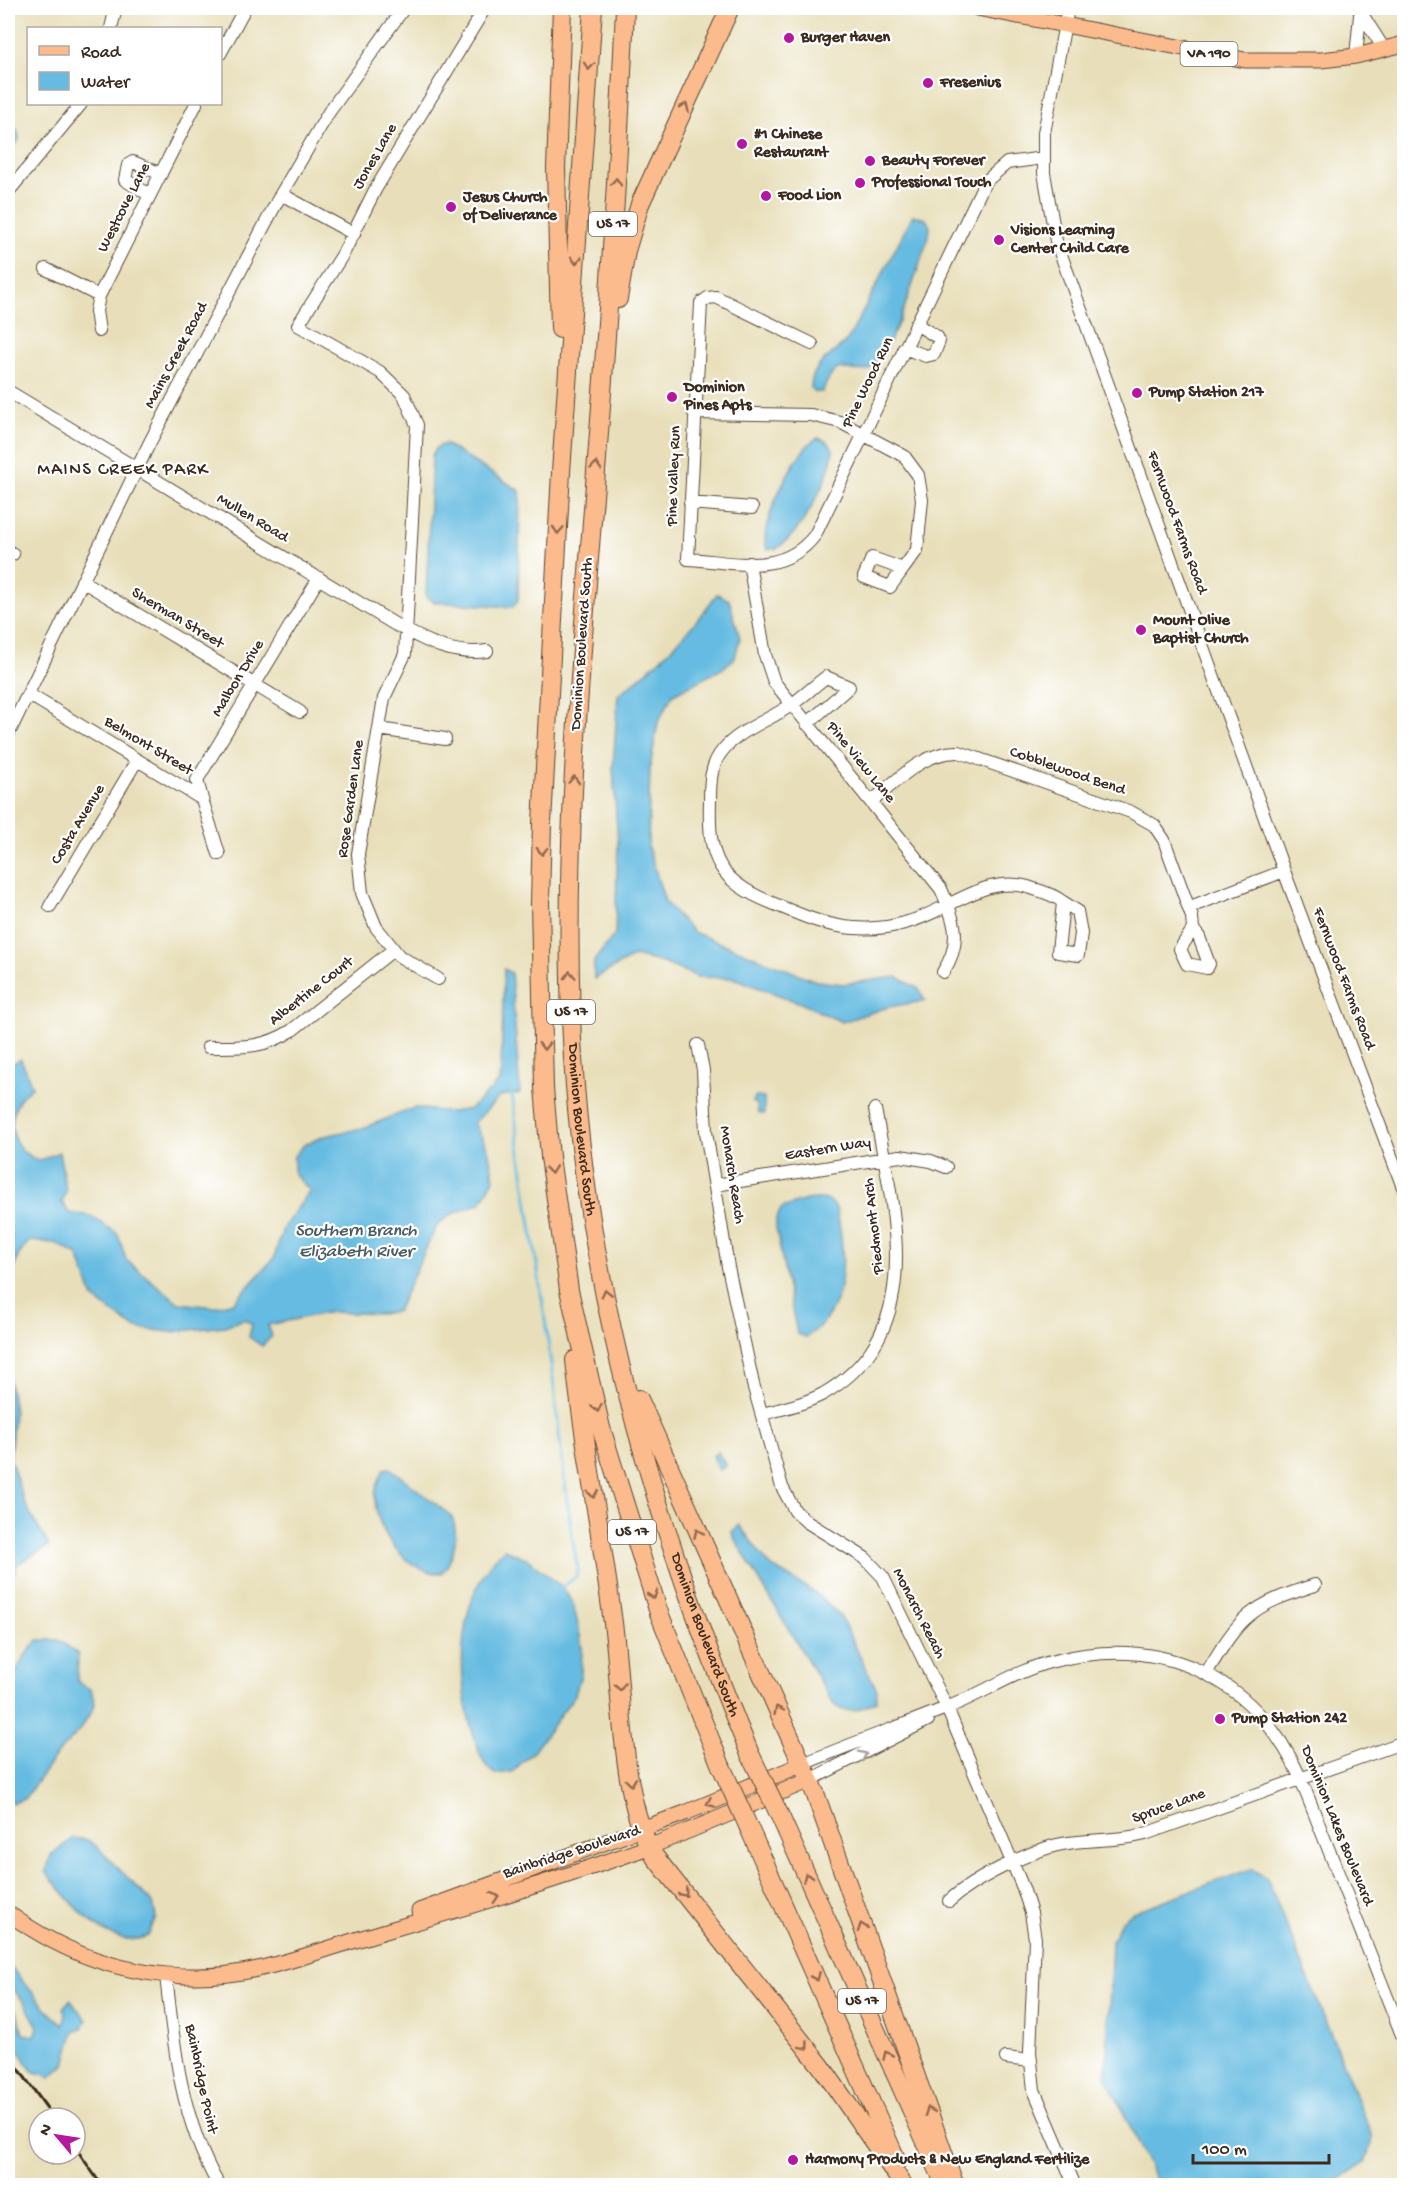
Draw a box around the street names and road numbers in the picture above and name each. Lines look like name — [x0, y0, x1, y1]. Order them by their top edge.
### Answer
road number: VA 190 — [1180, 42, 1238, 66]
street label: Jones Lane — [350, 120, 403, 193]
street label: Westcove Lane — [94, 159, 156, 256]
road number: US 17 — [589, 212, 637, 236]
street label: Mains Creek Road — [141, 298, 214, 412]
street label: Pine Wood Run — [838, 334, 899, 432]
street label: Pine Valley Run — [664, 425, 686, 527]
street label: Fernwood Farms Road — [1141, 448, 1211, 599]
street label: Mullen Road — [213, 490, 293, 549]
street label: Dominion Boulevard South — [567, 557, 599, 732]
street label: Sherman Street — [127, 584, 228, 655]
street label: Malbon Drive — [209, 636, 270, 721]
street label: Belmont Street — [99, 713, 197, 782]
street label: Pine View Lane — [821, 718, 899, 808]
street label: Rose Garden Lane — [334, 738, 370, 859]
street label: Cobblewood Bend — [1007, 743, 1129, 801]
street label: Costa Avenue — [48, 781, 111, 869]
street label: Fernwood Farms Road — [1307, 904, 1379, 1054]
street label: Albertine Court — [266, 952, 359, 1031]
road number: US 17 — [547, 1000, 595, 1024]
street label: Dominion Boulevard South — [563, 1042, 600, 1218]
street label: Monarch Reach — [714, 1125, 748, 1226]
street label: Eastern Way — [784, 1134, 873, 1166]
street label: Piedmont Arch — [860, 1177, 890, 1276]
road number: US 17 — [608, 1520, 656, 1544]
street label: Dominion Boulevard South — [665, 1550, 743, 1720]
street label: Monarch Reach — [887, 1566, 949, 1663]
street label: Dominion Lakes Boulevard — [1295, 1742, 1377, 1910]
street label: Spruce Lane — [1130, 1785, 1209, 1829]
street label: Bainbridge Boulevard — [500, 1821, 644, 1884]
road number: US 17 — [838, 1989, 886, 2013]
street label: Bainbridge Point — [179, 2022, 221, 2137]

